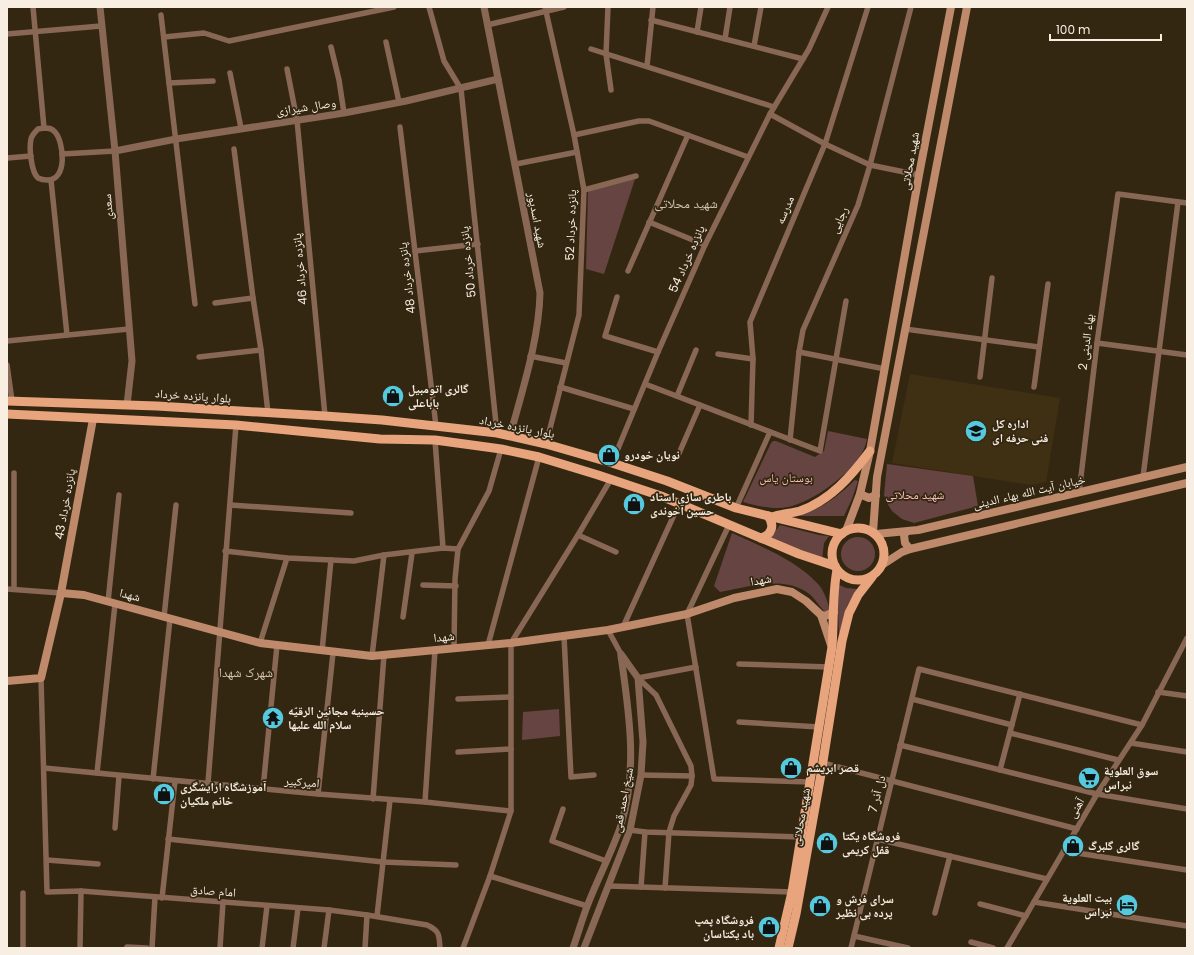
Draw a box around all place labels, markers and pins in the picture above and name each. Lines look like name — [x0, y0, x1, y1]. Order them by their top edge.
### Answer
place label: گالری اتومبیل باباعلی — [408, 380, 469, 411]
shop icon: گالری اتومبیل باباعلی — [380, 383, 406, 409]
place label: اداره کل فنی حرفه ای — [992, 415, 1048, 446]
school or university icon: اداره کل فنی حرفه ای — [963, 418, 989, 444]
shop icon: نویان خودرو — [596, 442, 622, 468]
place label: نویان خودرو — [624, 446, 680, 463]
place label: باطری سازی استاد حسین آخوندی — [650, 488, 731, 519]
shop icon: باطری سازی استاد حسین آخوندی — [621, 491, 647, 517]
place label: حسینیه مجانین الرقیّه سلام الله علیها — [288, 702, 385, 733]
temple icon: حسینیه مجانین الرقیّه سلام الله علیها — [260, 705, 286, 731]
shop icon: قصر ابریشم — [778, 755, 804, 781]
place label: قصر ابریشم — [806, 759, 859, 776]
place label: سوق العلوية نبراس — [1104, 762, 1159, 793]
supermarket icon: سوق العلوية نبراس — [1076, 765, 1102, 791]
place label: آموزشگاه ارایشگری خانم ملکیان — [180, 778, 267, 809]
shop icon: آموزشگاه ارایشگری خانم ملکیان — [151, 781, 177, 807]
place label: فروشگاه یکتا قفل کریمی — [842, 827, 900, 858]
shop icon: فروشگاه یکتا قفل کریمی — [814, 830, 840, 856]
shop icon: گالری گلبرگ — [1060, 833, 1086, 859]
place label: گالری گلبرگ — [1088, 837, 1140, 854]
place label: بيت العلوية نبراس — [1062, 889, 1112, 920]
place label: سرای فرش و پرده بی نظیر — [835, 890, 894, 921]
hotel icon: بيت العلوية نبراس — [1114, 892, 1140, 918]
shop icon: سرای فرش و پرده بی نظیر — [807, 893, 833, 919]
place label: فروشگاه پمپ باد یکتاسان — [694, 911, 754, 942]
shop icon: فروشگاه پمپ باد یکتاسان — [756, 914, 782, 940]

